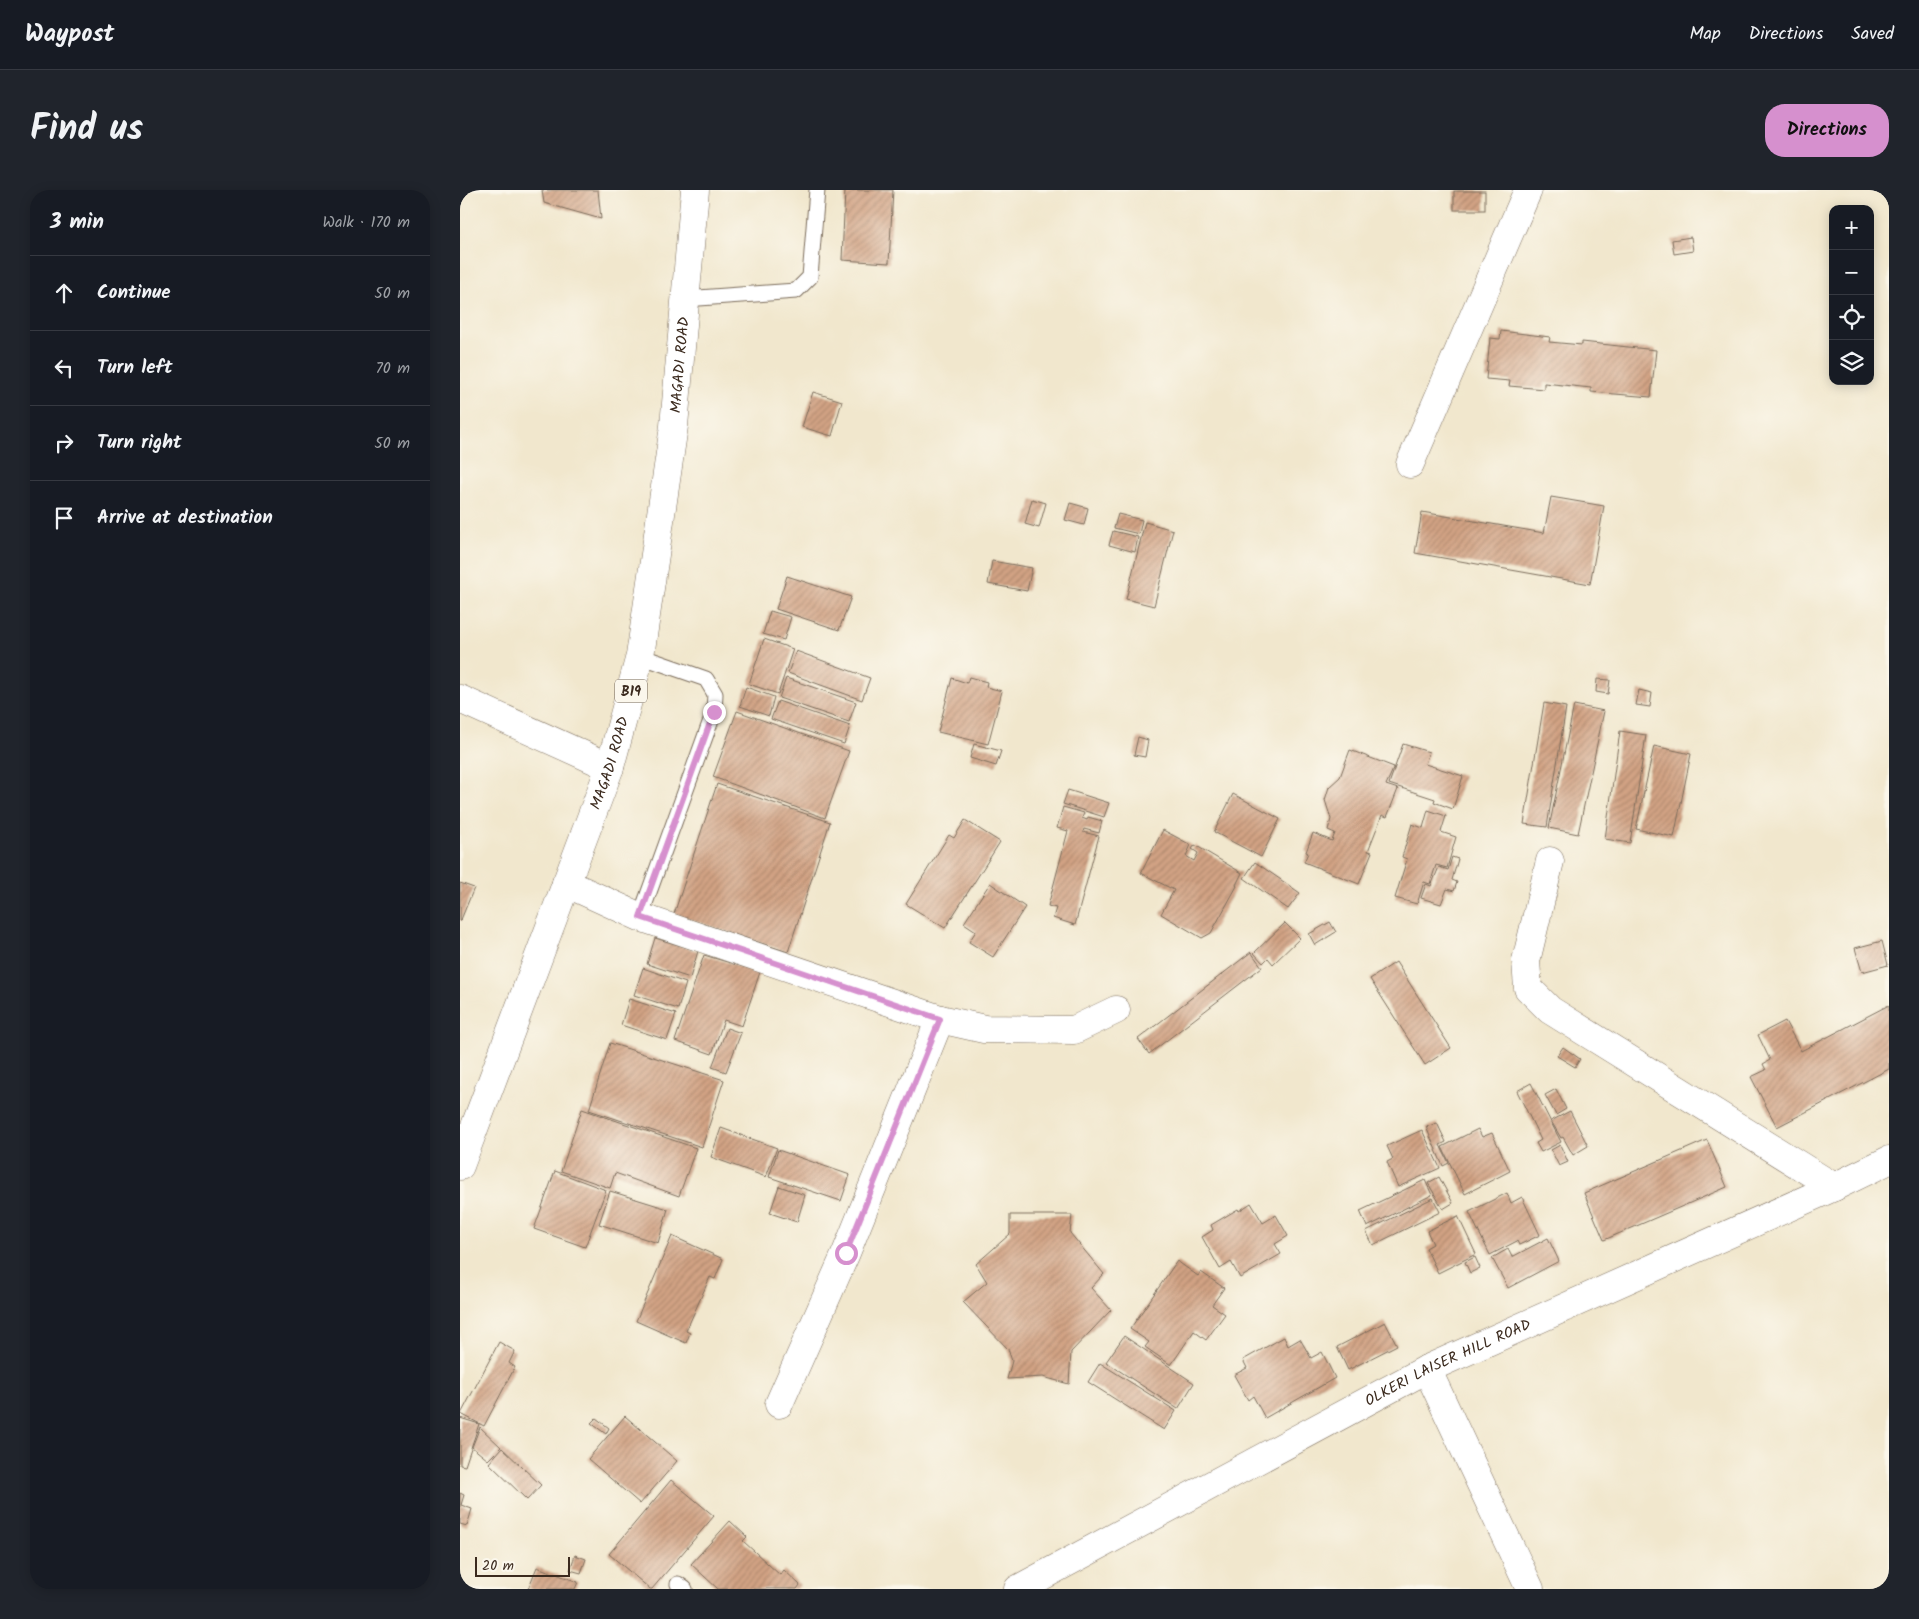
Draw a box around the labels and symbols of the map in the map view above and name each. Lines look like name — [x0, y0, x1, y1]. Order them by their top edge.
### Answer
street label: MAGADI ROAD — [664, 316, 697, 414]
road number: B19 — [615, 680, 647, 702]
route end — [703, 701, 726, 724]
street label: MAGADI ROAD — [584, 714, 636, 813]
route start — [835, 1242, 858, 1265]
street label: OLKERI LAISER HILL ROAD — [1361, 1313, 1535, 1413]
scale bar — [475, 1554, 570, 1577]

